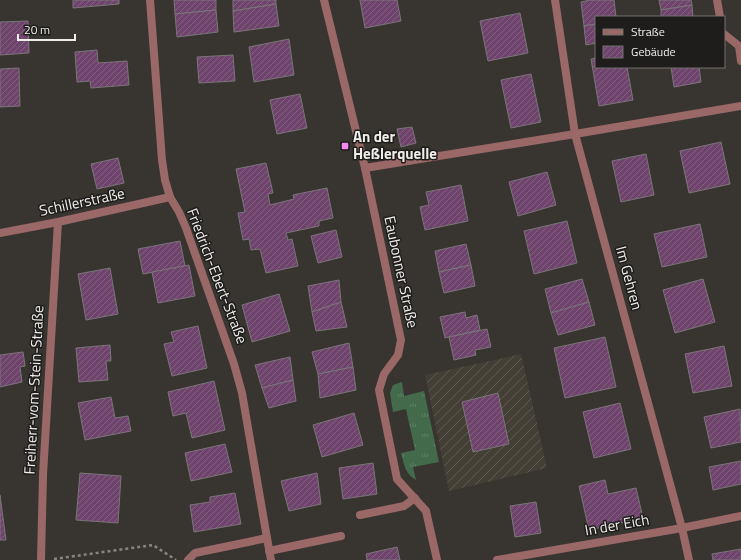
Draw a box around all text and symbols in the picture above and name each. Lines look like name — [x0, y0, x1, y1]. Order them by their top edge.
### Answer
scale bar — [18, 16, 75, 42]
legend — [595, 16, 725, 68]
text: 20 m — [24, 20, 50, 39]
text: Straße — [631, 22, 665, 41]
text: Gebäude — [631, 42, 676, 61]
place label: An der Heßlerquelle — [353, 125, 437, 165]
marker: An der Heßlerquelle — [340, 141, 350, 151]
street label: Schillerstraße — [37, 181, 127, 222]
street label: Friedrich-Ebert-Straße — [181, 205, 254, 347]
street label: Eaubonner Straße — [378, 214, 425, 330]
street label: Im Gehren — [610, 243, 649, 312]
street label: Freiherr-vom-Stein-Straße — [18, 305, 49, 475]
street label: In der Eich — [583, 508, 651, 541]

